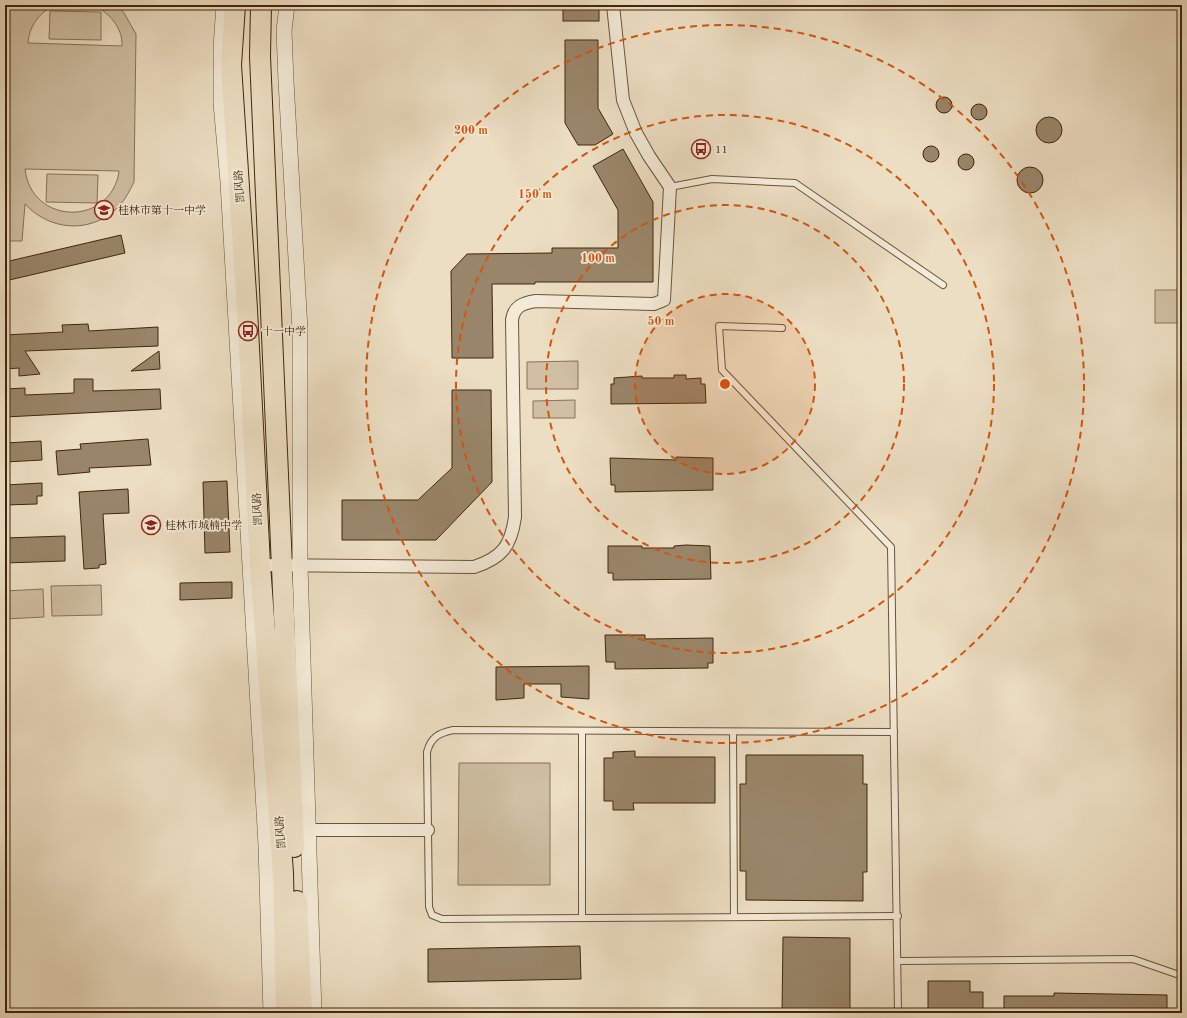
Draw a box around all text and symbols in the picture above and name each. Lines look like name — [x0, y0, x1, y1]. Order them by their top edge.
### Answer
text: 200 m — [454, 125, 488, 137]
bus stop icon: 11 — [690, 138, 712, 160]
place label: 11 — [715, 145, 728, 156]
street label: 凯风路 — [232, 169, 247, 203]
text: 150 m — [518, 188, 552, 201]
school or university icon: 桂林市第十一中学 — [93, 199, 115, 221]
place label: 桂林市第十一中学 — [118, 204, 206, 217]
text: 100 m — [581, 253, 615, 265]
text: 50 m — [648, 315, 675, 328]
bus stop icon: 十一中学 — [237, 320, 259, 342]
place label: 十一中学 — [262, 325, 306, 338]
centre of rings — [718, 377, 732, 391]
street label: 凯风路 — [250, 492, 265, 526]
school or university icon: 桂林市城楠中学 — [140, 514, 162, 536]
place label: 桂林市城楠中学 — [165, 519, 242, 532]
street label: 凯风路 — [273, 815, 288, 849]

